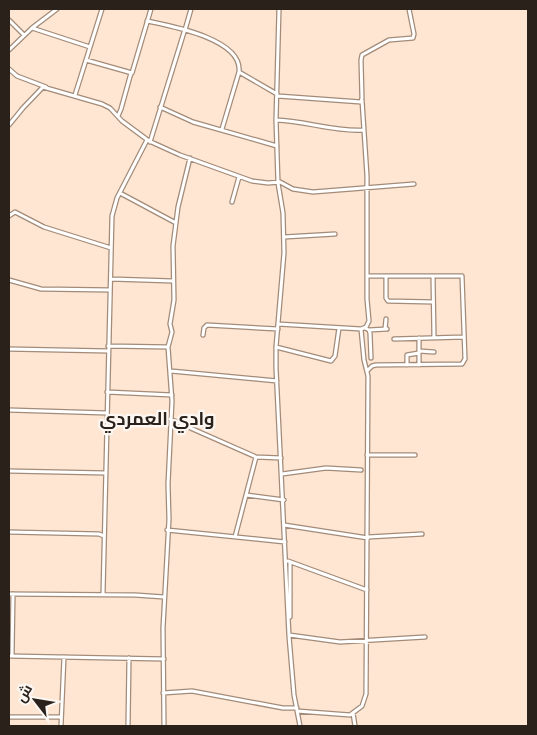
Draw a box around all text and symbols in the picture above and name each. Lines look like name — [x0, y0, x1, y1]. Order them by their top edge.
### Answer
district label: وادي العمردي — [99, 409, 215, 433]
north arrow — [10, 675, 60, 725]
text: ش — [12, 681, 37, 706]

